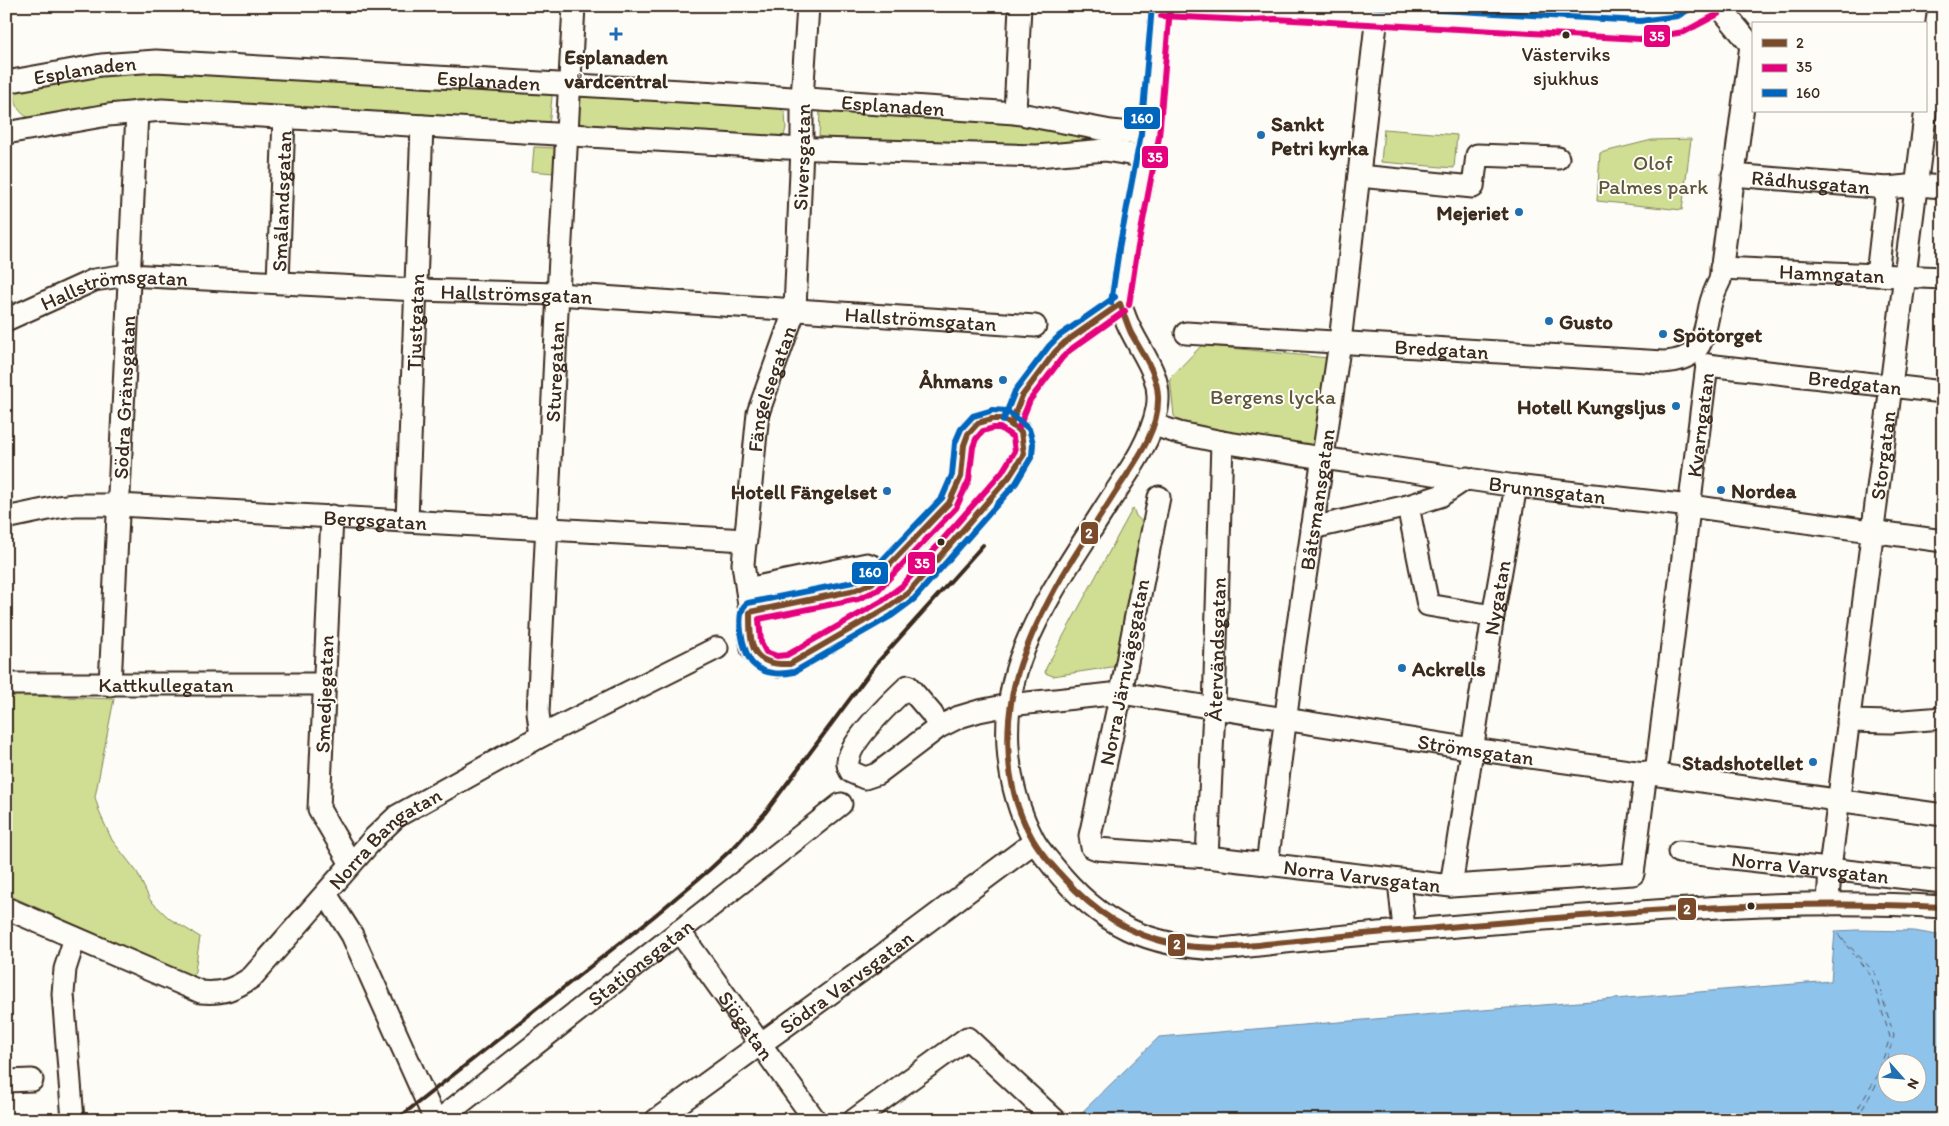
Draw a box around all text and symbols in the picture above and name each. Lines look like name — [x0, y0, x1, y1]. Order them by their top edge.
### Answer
legend — [1752, 22, 1926, 112]
line badge: 35 — [1643, 24, 1671, 48]
marker: Esplanaden vårdcentral — [609, 27, 623, 41]
text: 35 — [1650, 28, 1665, 45]
marker: Västerviks sjukhus — [1561, 30, 1571, 40]
text: 2 — [1796, 34, 1804, 52]
place label: Västerviks sjukhus — [1522, 42, 1610, 90]
place label: Esplanaden vårdcentral — [564, 44, 669, 93]
street label: Esplanaden — [31, 50, 137, 89]
text: 35 — [1796, 58, 1812, 76]
street label: Esplanaden — [436, 65, 541, 95]
text: 160 — [1796, 84, 1820, 102]
street label: Esplanaden — [840, 89, 946, 121]
street label: Siversgatan — [787, 104, 815, 211]
line badge: 160 — [1123, 106, 1161, 130]
text: 160 — [1131, 110, 1154, 127]
place label: Sankt Petri kyrka — [1271, 111, 1370, 161]
marker: Sankt Petri kyrka — [1255, 129, 1267, 141]
street label: Smålandsgatan — [266, 130, 296, 272]
line badge: 35 — [1141, 145, 1169, 169]
text: 35 — [1148, 149, 1163, 166]
park label: Olof Palmes park — [1598, 150, 1708, 199]
street label: Rådhusgatan — [1750, 164, 1871, 199]
place label: Mejeriet — [1436, 200, 1509, 226]
marker: Mejeriet — [1513, 206, 1525, 218]
street label: Hamngatan — [1779, 258, 1885, 288]
street label: Hallströmsgatan — [36, 262, 189, 315]
street label: Tjustgatan — [400, 273, 429, 371]
street label: Hallströmsgatan — [440, 278, 594, 309]
street label: Hallströmsgatan — [844, 301, 998, 336]
place label: Gusto — [1559, 309, 1613, 334]
street label: Södra Gränsgatan — [107, 315, 140, 480]
marker: Gusto — [1543, 315, 1555, 327]
street label: Sturegatan — [539, 321, 569, 423]
street label: Fängelsegatan — [742, 322, 801, 453]
place label: Spötorget — [1673, 322, 1762, 348]
marker: Spötorget — [1657, 328, 1669, 340]
street label: Bredgatan — [1394, 333, 1489, 364]
street label: Bredgatan — [1807, 364, 1903, 400]
place label: Åhmans — [918, 368, 993, 393]
street label: Kvarngatan — [1681, 371, 1718, 479]
marker: Åhmans — [997, 374, 1009, 386]
park label: Bergens lycka — [1210, 384, 1336, 409]
place label: Hotell Kungsljus — [1517, 394, 1666, 420]
marker: Hotell Kungsljus — [1670, 400, 1682, 412]
street label: Storgatan — [1864, 409, 1900, 501]
street label: Båtsmansgatan — [1294, 427, 1339, 572]
street label: Brunnsgatan — [1487, 470, 1607, 509]
place label: Nordea — [1731, 478, 1797, 503]
place label: Hotell Fängelset — [731, 479, 877, 505]
marker: Nordea — [1715, 484, 1727, 496]
marker: Hotell Fängelset — [881, 485, 893, 497]
street label: Bergsgatan — [323, 504, 428, 535]
line badge: 2 — [1080, 521, 1099, 545]
text: 2 — [1085, 525, 1093, 542]
unlabelled marker — [936, 537, 946, 547]
line badge: 35 — [907, 551, 936, 575]
text: 35 — [915, 555, 930, 572]
street label: Nygatan — [1478, 558, 1515, 637]
line badge: 160 — [851, 561, 889, 585]
text: 160 — [859, 564, 882, 581]
street label: Norra Järnvägsgatan — [1094, 576, 1154, 767]
street label: Återvändsgatan — [1201, 577, 1230, 722]
street label: Smedjegatan — [309, 634, 339, 754]
place label: Ackrells — [1411, 656, 1486, 681]
marker: Ackrells — [1396, 662, 1408, 674]
street label: Kattkullegatan — [98, 672, 234, 697]
street label: Strömsgatan — [1416, 728, 1536, 770]
place label: Stadshotellet — [1682, 750, 1803, 775]
marker: Stadshotellet — [1807, 756, 1819, 768]
street label: Norra Bangatan — [323, 781, 446, 894]
street label: Norra Varvsgatan — [1730, 846, 1890, 888]
street label: Norra Varvsgatan — [1282, 854, 1442, 897]
line badge: 2 — [1677, 897, 1697, 921]
text: 2 — [1683, 901, 1691, 918]
unlabelled marker — [1746, 901, 1756, 911]
street label: Stationsgatan — [582, 912, 698, 1011]
street label: Södra Varvsgatan — [774, 924, 918, 1039]
line badge: 2 — [1167, 933, 1186, 957]
text: 2 — [1173, 936, 1181, 953]
street label: Sjögatan — [713, 986, 780, 1065]
north arrow — [1876, 1054, 1926, 1104]
text: N — [1903, 1076, 1923, 1092]

